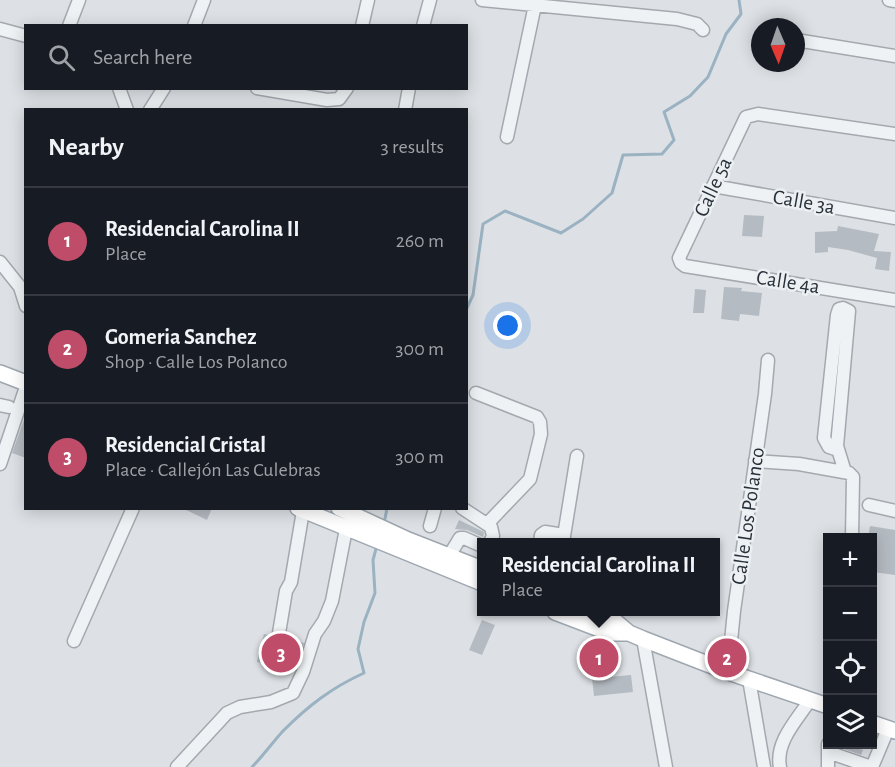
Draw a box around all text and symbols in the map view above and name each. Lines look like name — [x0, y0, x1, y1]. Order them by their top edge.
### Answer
north arrow — [751, 18, 805, 72]
search box — [24, 24, 468, 90]
icon: search — [45, 41, 78, 74]
text: Search here — [93, 46, 192, 68]
text: Nearby — [48, 134, 124, 160]
text: 3 results — [380, 137, 444, 157]
street label: Calle 5a — [690, 154, 736, 220]
street label: Calle 3a — [771, 186, 837, 218]
text: Residencial Carolina II — [105, 218, 300, 240]
text: 1 — [64, 231, 71, 251]
text: 260 m — [396, 231, 444, 251]
text: Place — [105, 244, 146, 264]
street label: Calle 4a — [755, 267, 822, 297]
your location — [493, 311, 522, 340]
text: Gomeria Sanchez — [105, 326, 257, 348]
text: 2 — [63, 339, 72, 359]
text: 300 m — [395, 339, 444, 359]
text: Shop · Calle Los Polanco — [105, 352, 288, 372]
text: Residencial Cristal — [105, 434, 266, 456]
street label: Calle Los Polanco — [728, 446, 768, 586]
text: 3 — [63, 447, 72, 467]
text: 300 m — [395, 447, 444, 467]
text: Place · Callejón Las Culebras — [105, 460, 321, 480]
map controls — [823, 533, 877, 749]
button: + — [823, 533, 877, 587]
popup — [477, 538, 720, 616]
text: Residencial Carolina II — [501, 554, 696, 576]
text: Place — [501, 580, 543, 600]
button: − — [823, 587, 877, 641]
pin: 3 — [262, 630, 300, 676]
pin: 1 — [580, 636, 618, 680]
pin: 2 — [708, 636, 746, 680]
button: locate — [823, 641, 877, 695]
button: layers — [823, 695, 877, 749]

